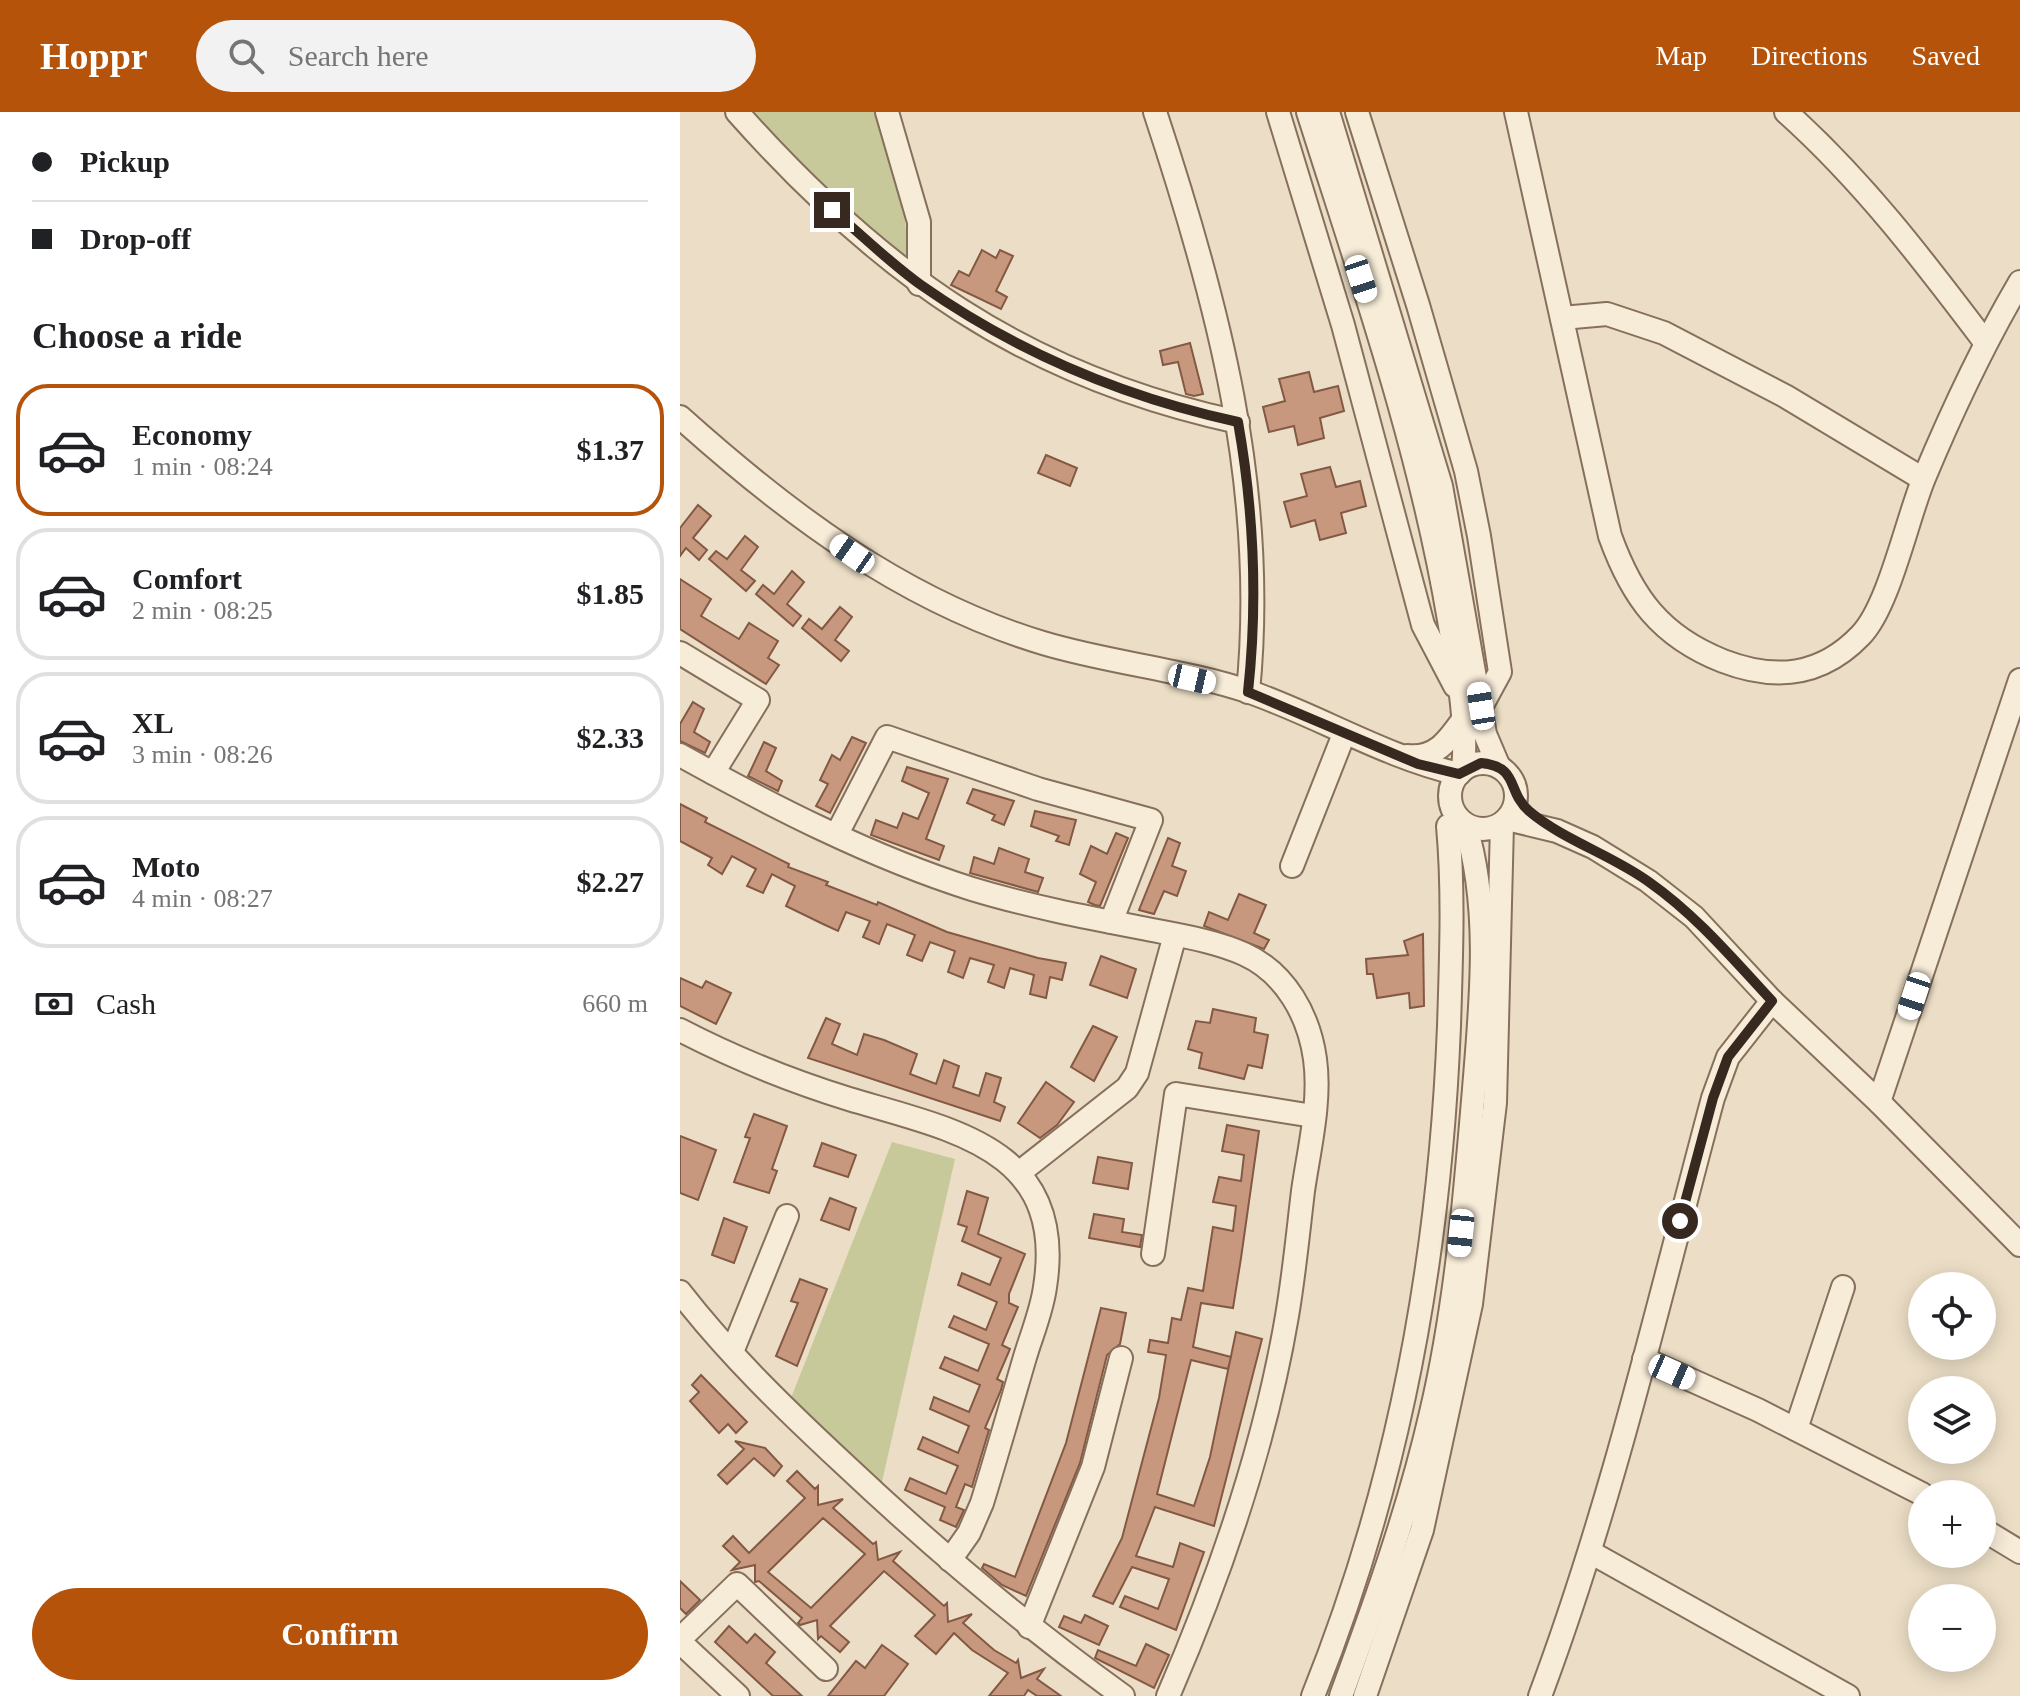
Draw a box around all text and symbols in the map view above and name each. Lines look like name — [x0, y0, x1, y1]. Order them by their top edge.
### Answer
search box — [196, 20, 756, 92]
icon: search — [224, 34, 268, 78]
text: Hoppr — [40, 35, 148, 77]
text: Search here — [288, 39, 428, 72]
text: Map — [1656, 40, 1707, 71]
text: Directions — [1751, 40, 1868, 71]
text: Saved — [1912, 40, 1980, 71]
text: Pickup — [80, 145, 170, 178]
route end — [814, 192, 850, 228]
text: Drop-off — [80, 222, 191, 255]
car — [1342, 252, 1380, 306]
text: Choose a ride — [32, 316, 242, 356]
icon: car — [36, 414, 108, 486]
text: Economy — [132, 418, 252, 451]
text: $1.37 — [577, 433, 644, 466]
text: 1 min · 08:24 — [132, 452, 273, 481]
car — [825, 530, 879, 578]
icon: car — [36, 558, 108, 630]
text: Comfort — [132, 562, 242, 595]
text: $1.85 — [577, 577, 644, 610]
text: 2 min · 08:25 — [132, 596, 273, 625]
car — [1166, 662, 1218, 696]
car — [1465, 680, 1497, 732]
icon: car — [36, 702, 108, 774]
text: XL — [132, 706, 174, 739]
text: $2.33 — [577, 721, 644, 754]
text: 3 min · 08:26 — [132, 740, 273, 769]
icon: car — [36, 846, 108, 918]
text: Moto — [132, 850, 200, 883]
text: $2.27 — [577, 865, 644, 898]
text: 4 min · 08:27 — [132, 884, 273, 913]
car — [1895, 969, 1933, 1023]
icon: cash — [32, 982, 76, 1026]
text: Cash — [96, 987, 156, 1020]
text: 660 m — [582, 989, 648, 1018]
route start — [1662, 1203, 1698, 1239]
car — [1447, 1208, 1475, 1258]
map controls — [1908, 1272, 1996, 1672]
button: locate — [1908, 1272, 1996, 1360]
car — [1645, 1351, 1699, 1393]
button: layers — [1908, 1376, 1996, 1464]
button: + — [1908, 1480, 1996, 1568]
button: − — [1908, 1584, 1996, 1672]
button: Confirm — [32, 1588, 648, 1680]

